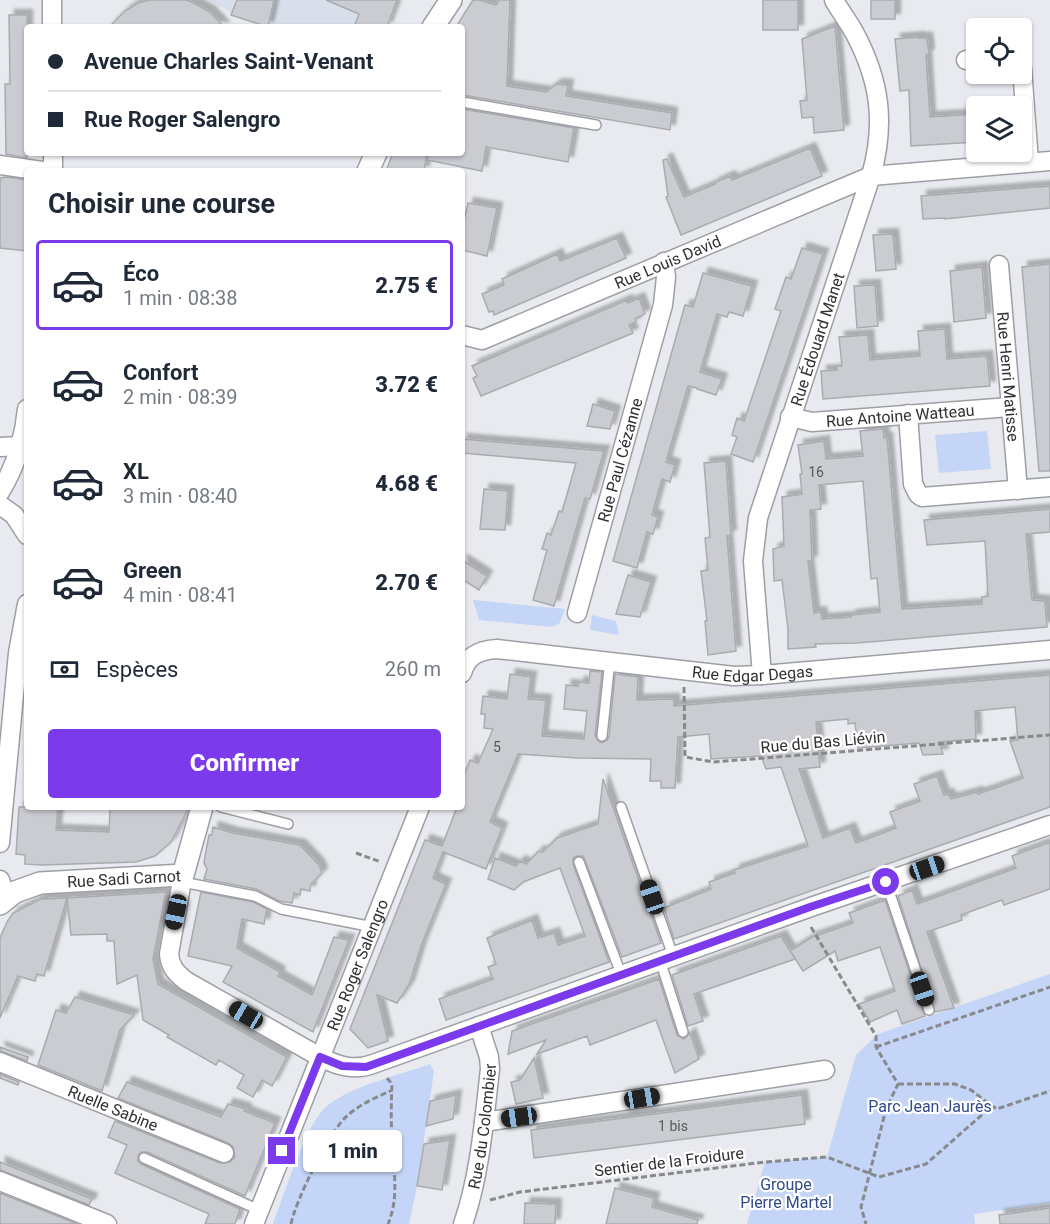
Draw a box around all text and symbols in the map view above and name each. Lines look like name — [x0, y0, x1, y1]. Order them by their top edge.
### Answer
map controls — [966, 18, 1032, 162]
button: locate — [966, 18, 1032, 84]
text: Avenue Charles Saint-Venant — [84, 49, 373, 74]
button: layers — [966, 96, 1032, 162]
text: Rue Roger Salengro — [84, 107, 280, 132]
text: Choisir une course — [48, 188, 275, 220]
street label: Rue Louis David — [612, 231, 724, 293]
icon: car — [51, 258, 105, 312]
text: Éco — [123, 261, 159, 286]
street label: Rue Édouard Manet — [786, 270, 848, 408]
text: 2.75 € — [375, 273, 438, 298]
text: 1 min · 08:38 — [123, 286, 238, 310]
street label: Rue Henri Matisse — [993, 311, 1023, 442]
icon: car — [51, 357, 105, 411]
text: Confort — [123, 360, 198, 385]
text: 3.72 € — [375, 372, 438, 397]
text: 2 min · 08:39 — [123, 385, 238, 409]
street label: Rue Paul Cézanne — [593, 396, 646, 524]
street label: Rue Antoine Watteau — [825, 400, 975, 430]
icon: car — [51, 456, 105, 510]
text: XL — [123, 459, 149, 484]
house number: 16 — [808, 464, 824, 480]
text: 4.68 € — [375, 471, 438, 496]
text: 3 min · 08:40 — [123, 484, 238, 508]
icon: car — [51, 555, 105, 609]
text: Green — [123, 558, 182, 583]
text: 2.70 € — [375, 570, 438, 595]
text: 4 min · 08:41 — [123, 583, 238, 607]
icon: cash — [48, 653, 81, 686]
text: Espèces — [96, 657, 178, 682]
text: 260 m — [385, 657, 441, 681]
street label: Rue Edgar Degas — [691, 661, 814, 686]
street label: Rue du Bas Liévin — [760, 727, 886, 757]
button: Confirmer — [48, 729, 441, 798]
house number: 5 — [493, 739, 501, 755]
car — [907, 854, 947, 882]
street label: Rue Sadi Carnot — [67, 866, 182, 891]
route start — [872, 868, 899, 895]
car — [638, 877, 666, 917]
car — [163, 893, 189, 931]
street label: Rue Roger Salengro — [323, 896, 392, 1033]
car — [908, 969, 936, 1009]
car — [226, 998, 266, 1032]
street label: Rue du Colombier — [464, 1062, 499, 1191]
street label: Ruelle Sabine — [65, 1081, 161, 1135]
car — [623, 1086, 661, 1110]
park label: Parc Jean Jaurès — [868, 1097, 992, 1116]
car — [500, 1106, 538, 1128]
house number: 1 bis — [658, 1118, 688, 1134]
callout: 1 min — [303, 1130, 402, 1172]
route end — [268, 1137, 295, 1164]
text: 1 min — [327, 1139, 378, 1163]
street label: Sentier de la Froidure — [593, 1143, 745, 1181]
park label: Groupe Pierre Martel — [740, 1175, 832, 1212]

